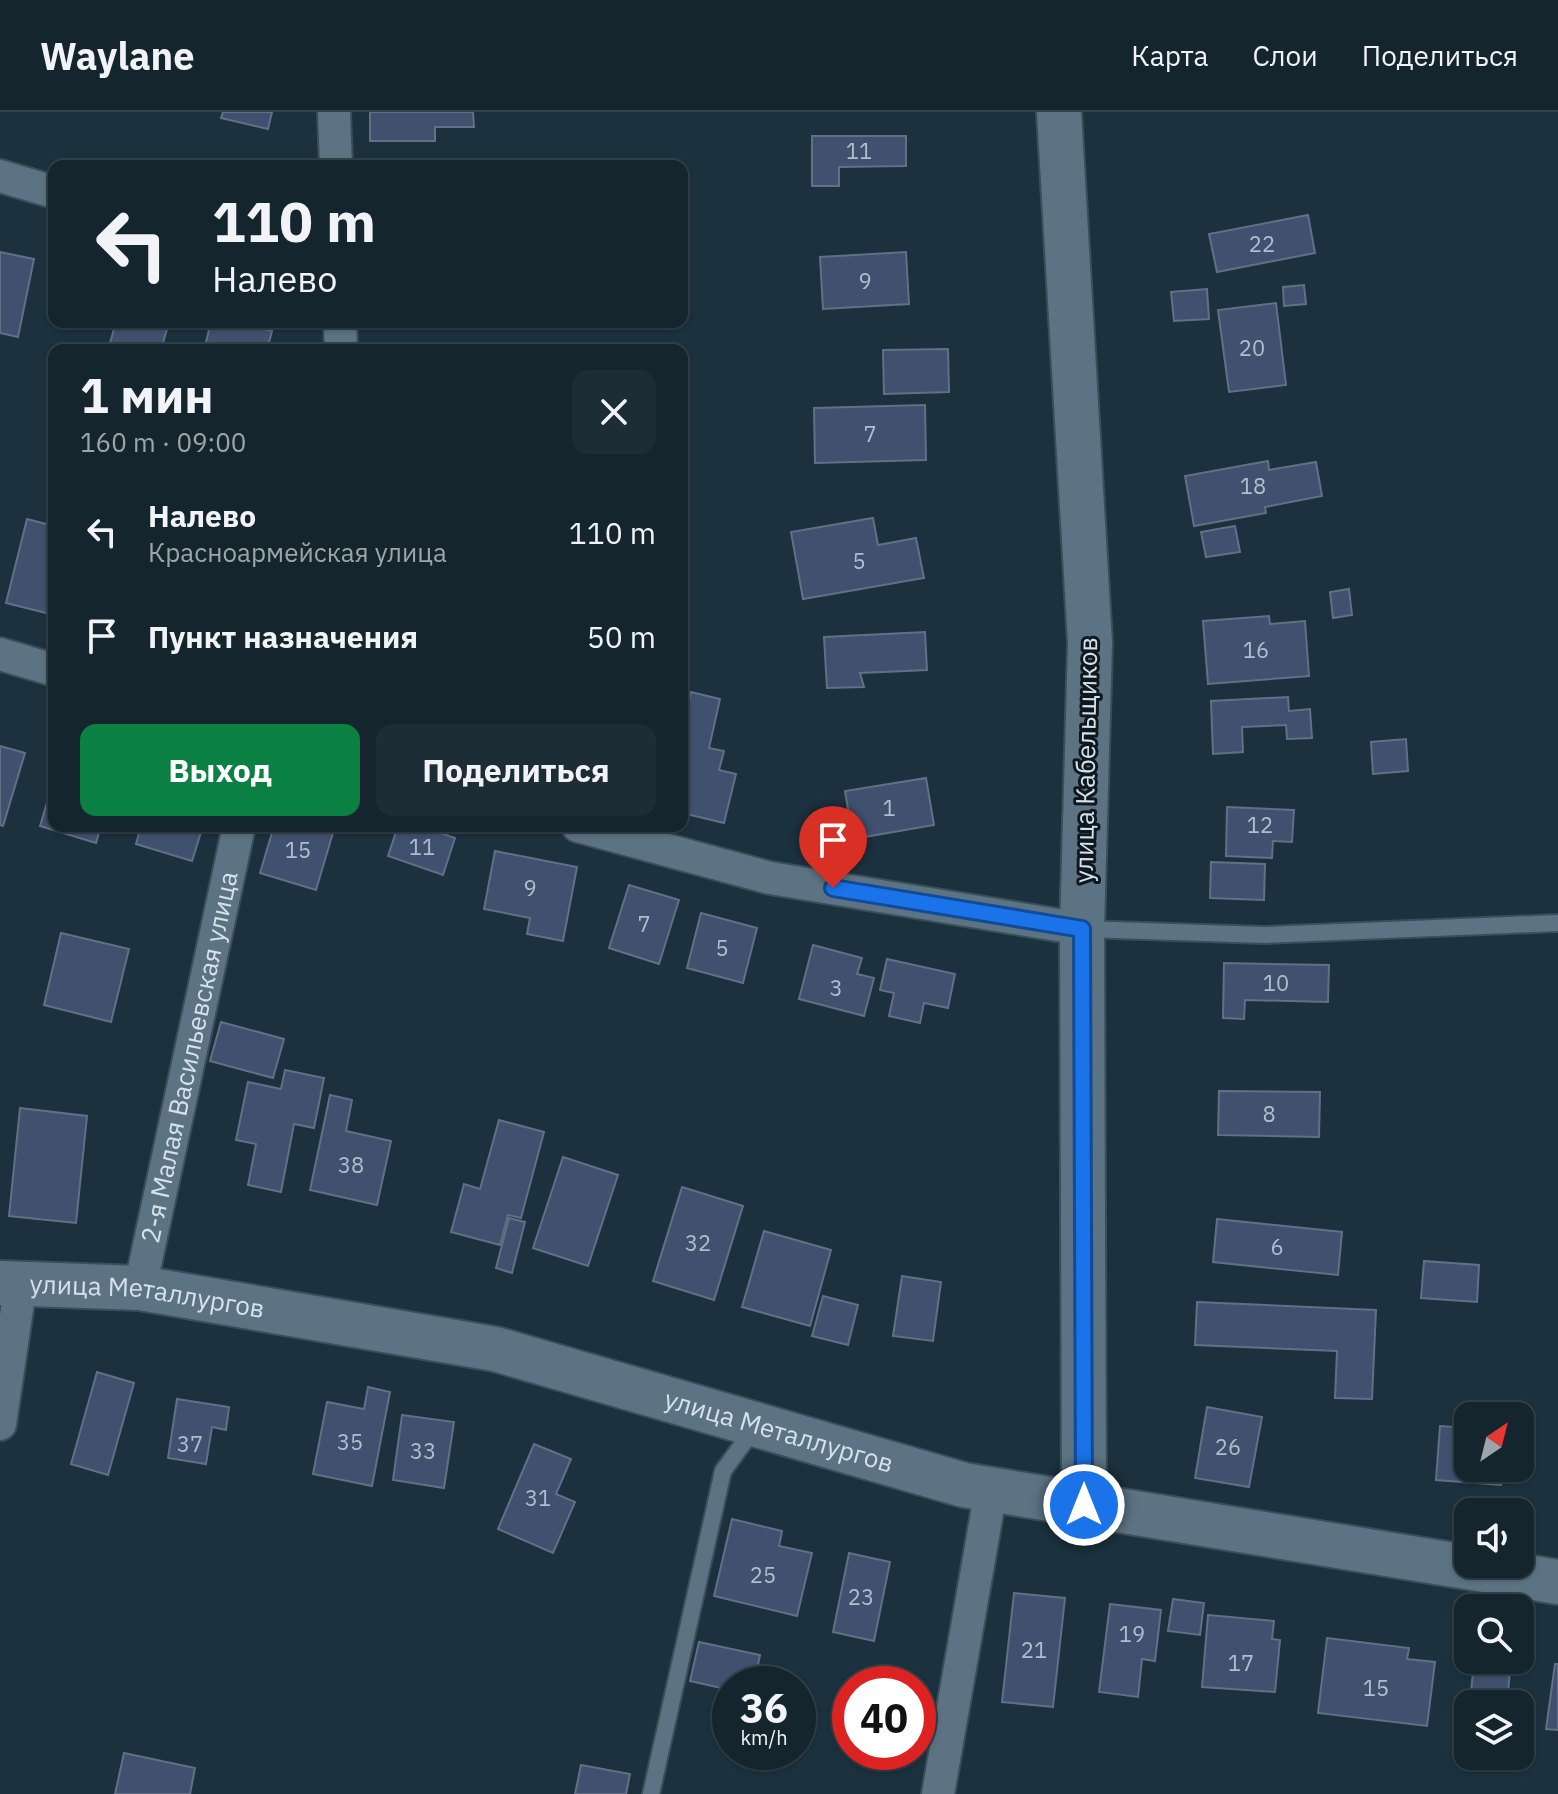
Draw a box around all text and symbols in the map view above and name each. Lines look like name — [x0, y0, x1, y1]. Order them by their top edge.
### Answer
text: Waylane — [40, 31, 195, 80]
text: Карта — [1131, 37, 1208, 74]
text: Слои — [1252, 37, 1318, 74]
text: Поделиться — [1362, 37, 1518, 74]
house number: 11 — [846, 136, 872, 165]
text: 110 m — [212, 185, 376, 257]
icon: left — [80, 192, 184, 296]
house number: 22 — [1249, 229, 1275, 258]
text: Налево — [212, 255, 337, 302]
house number: 9 — [858, 266, 872, 295]
house number: 20 — [1239, 333, 1265, 362]
text: 1 мин — [80, 364, 214, 426]
button: close — [572, 370, 656, 454]
house number: 7 — [863, 419, 877, 448]
text: 160 m · 09:00 — [80, 425, 246, 459]
house number: 18 — [1240, 471, 1266, 500]
text: Налево — [148, 496, 256, 535]
icon: left — [80, 510, 124, 554]
text: 110 m — [569, 513, 656, 552]
text: Красноармейская улица — [148, 535, 447, 569]
house number: 5 — [852, 546, 866, 575]
icon: arrive — [80, 614, 124, 658]
text: Пункт назначения — [148, 617, 418, 656]
text: 50 m — [587, 617, 656, 656]
house number: 16 — [1243, 635, 1269, 664]
street label: улица Кабельщиков — [1066, 637, 1104, 883]
button: Выход — [80, 724, 360, 816]
button: Поделиться — [376, 724, 656, 816]
house number: 1 — [882, 793, 896, 822]
pin — [799, 806, 867, 888]
house number: 12 — [1247, 810, 1273, 839]
icon: arrive — [811, 818, 855, 862]
house number: 11 — [409, 832, 435, 861]
house number: 15 — [285, 835, 311, 864]
street label: 2-я Малая Васильевская улица — [132, 868, 245, 1246]
house number: 9 — [523, 873, 537, 902]
house number: 7 — [637, 909, 651, 938]
house number: 5 — [715, 933, 729, 962]
house number: 10 — [1263, 968, 1289, 997]
house number: 3 — [829, 973, 843, 1002]
house number: 8 — [1262, 1099, 1276, 1128]
house number: 38 — [338, 1150, 364, 1179]
house number: 32 — [685, 1228, 711, 1257]
house number: 6 — [1270, 1232, 1284, 1261]
street label: улица Металлургов — [29, 1266, 268, 1325]
street label: улица Металлургов — [661, 1381, 898, 1480]
north arrow — [1454, 1402, 1534, 1482]
map controls — [1454, 1402, 1534, 1770]
house number: 35 — [337, 1427, 363, 1456]
house number: 37 — [177, 1429, 203, 1458]
house number: 26 — [1215, 1432, 1241, 1461]
house number: 33 — [410, 1436, 436, 1465]
position arrow — [1042, 1463, 1126, 1547]
house number: 31 — [525, 1483, 551, 1512]
button: sound — [1454, 1498, 1534, 1578]
house number: 25 — [750, 1560, 776, 1589]
house number: 23 — [848, 1582, 874, 1611]
button: search — [1454, 1594, 1534, 1674]
house number: 19 — [1119, 1619, 1145, 1648]
house number: 21 — [1021, 1635, 1047, 1664]
house number: 17 — [1228, 1648, 1254, 1677]
speed limit sign: 40 — [832, 1666, 936, 1770]
house number: 15 — [1363, 1673, 1389, 1702]
text: 36 — [740, 1682, 788, 1734]
button: layers — [1454, 1690, 1534, 1770]
text: km/h — [740, 1724, 788, 1751]

